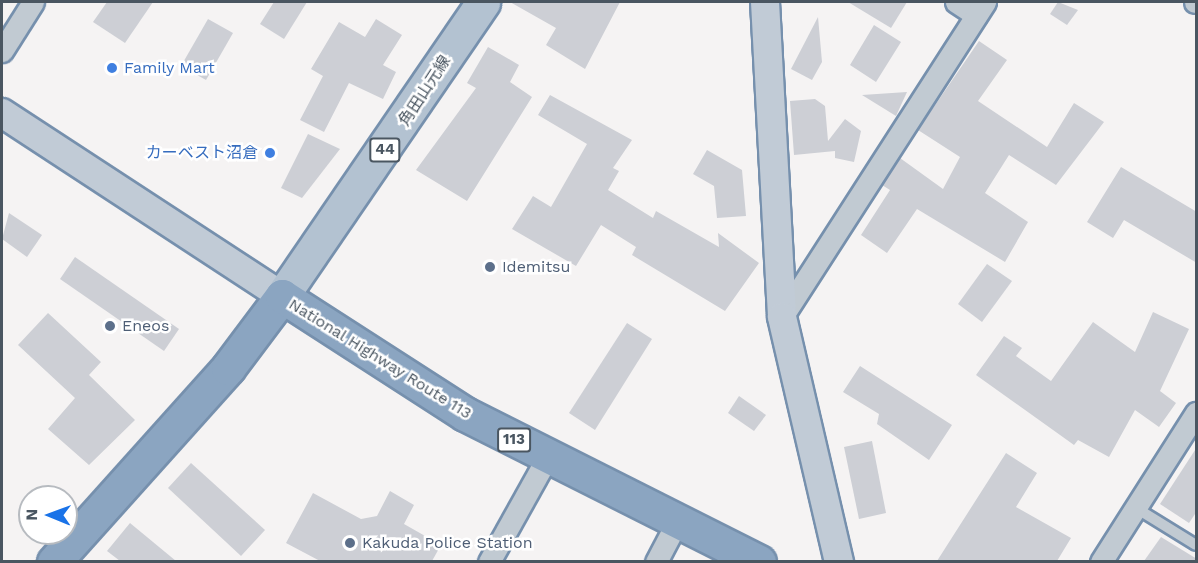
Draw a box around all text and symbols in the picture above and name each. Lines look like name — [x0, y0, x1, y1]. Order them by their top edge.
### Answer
street label: 角田山元線 — [395, 52, 455, 130]
place label: Family Mart — [124, 58, 215, 78]
marker: Family Mart — [105, 61, 119, 75]
road number: 44 — [368, 138, 402, 162]
place label: カーベスト沼倉 — [146, 143, 258, 163]
marker: カーベスト沼倉 — [263, 146, 277, 160]
place label: Idemitsu — [502, 257, 570, 277]
marker: Idemitsu — [483, 260, 497, 274]
street label: National Highway Route 113 — [285, 294, 475, 424]
place label: Eneos — [122, 316, 169, 336]
marker: Eneos — [103, 319, 117, 333]
road number: 113 — [496, 428, 532, 452]
north arrow — [18, 485, 78, 545]
text: N — [22, 509, 41, 521]
place label: Kakuda Police Station — [362, 533, 533, 553]
marker: Kakuda Police Station — [343, 536, 357, 550]

